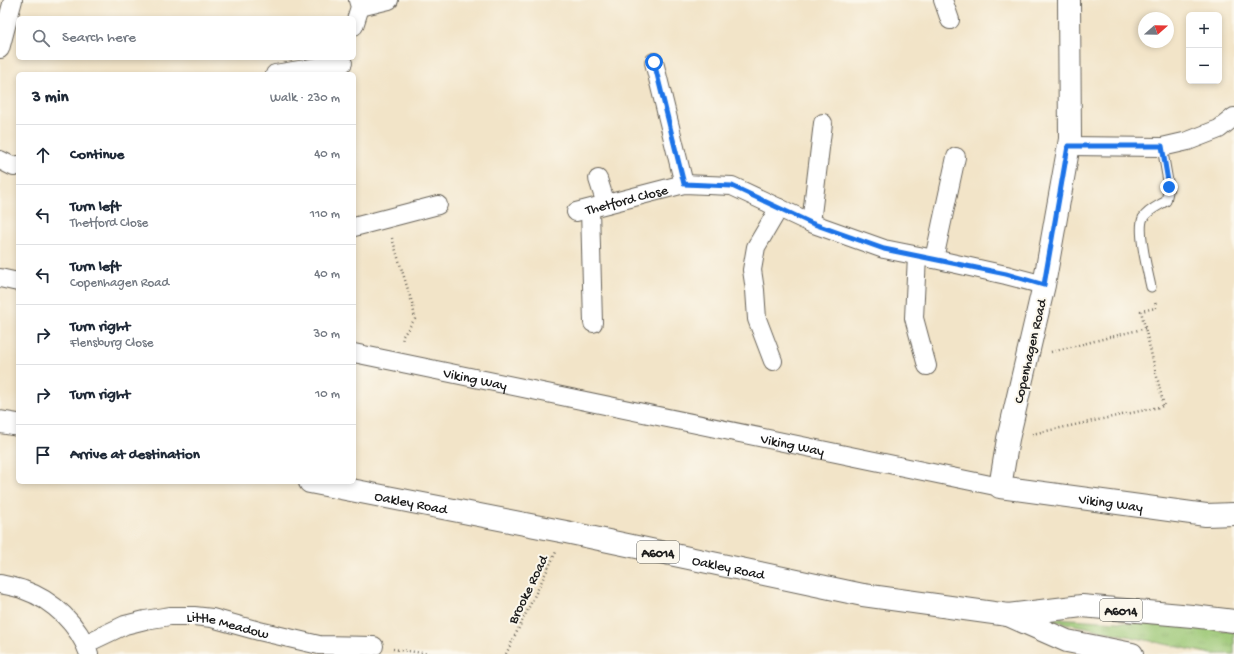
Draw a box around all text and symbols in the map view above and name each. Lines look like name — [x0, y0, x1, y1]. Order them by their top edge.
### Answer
north arrow — [1138, 12, 1174, 48]
map controls — [1186, 12, 1222, 84]
button: + — [1186, 12, 1222, 48]
search box — [16, 16, 356, 60]
icon: search — [30, 27, 52, 49]
text: Search here — [62, 29, 136, 47]
button: − — [1186, 48, 1222, 84]
route start — [645, 53, 663, 71]
text: 3 min — [32, 88, 69, 108]
text: Walk · 230 m — [270, 91, 340, 106]
icon: ahead — [32, 144, 54, 166]
text: Continue — [70, 146, 124, 164]
text: 40 m — [314, 147, 340, 162]
route end — [1160, 178, 1178, 196]
street label: Thetford Close — [583, 182, 671, 220]
text: Turn left — [70, 198, 121, 216]
icon: left — [32, 204, 54, 226]
text: 110 m — [310, 207, 340, 222]
text: Thetford Close — [70, 216, 148, 231]
text: Turn left — [70, 258, 121, 276]
icon: left — [32, 264, 54, 286]
text: 40 m — [314, 267, 340, 282]
text: Copenhagen Road — [70, 276, 169, 291]
street label: Copenhagen Road — [1011, 296, 1052, 405]
text: Turn right — [70, 318, 130, 336]
icon: right — [32, 324, 54, 346]
text: 30 m — [314, 327, 340, 342]
text: Flensburg Close — [70, 336, 153, 351]
street label: Viking Way — [441, 366, 508, 396]
icon: right — [32, 384, 54, 406]
text: Turn right — [70, 386, 130, 404]
text: 10 m — [315, 387, 340, 402]
street label: Viking Way — [758, 431, 826, 461]
icon: arrive — [32, 444, 54, 466]
text: Arrive at destination — [70, 446, 200, 464]
street label: Oakley Road — [373, 489, 450, 520]
street label: Viking Way — [1076, 492, 1144, 517]
road number: A6014 — [637, 541, 679, 563]
street label: Brooke Road — [505, 552, 554, 628]
street label: Oakley Road — [690, 553, 768, 585]
road number: A6014 — [1100, 599, 1142, 621]
street label: Little Meadow — [187, 610, 270, 644]

